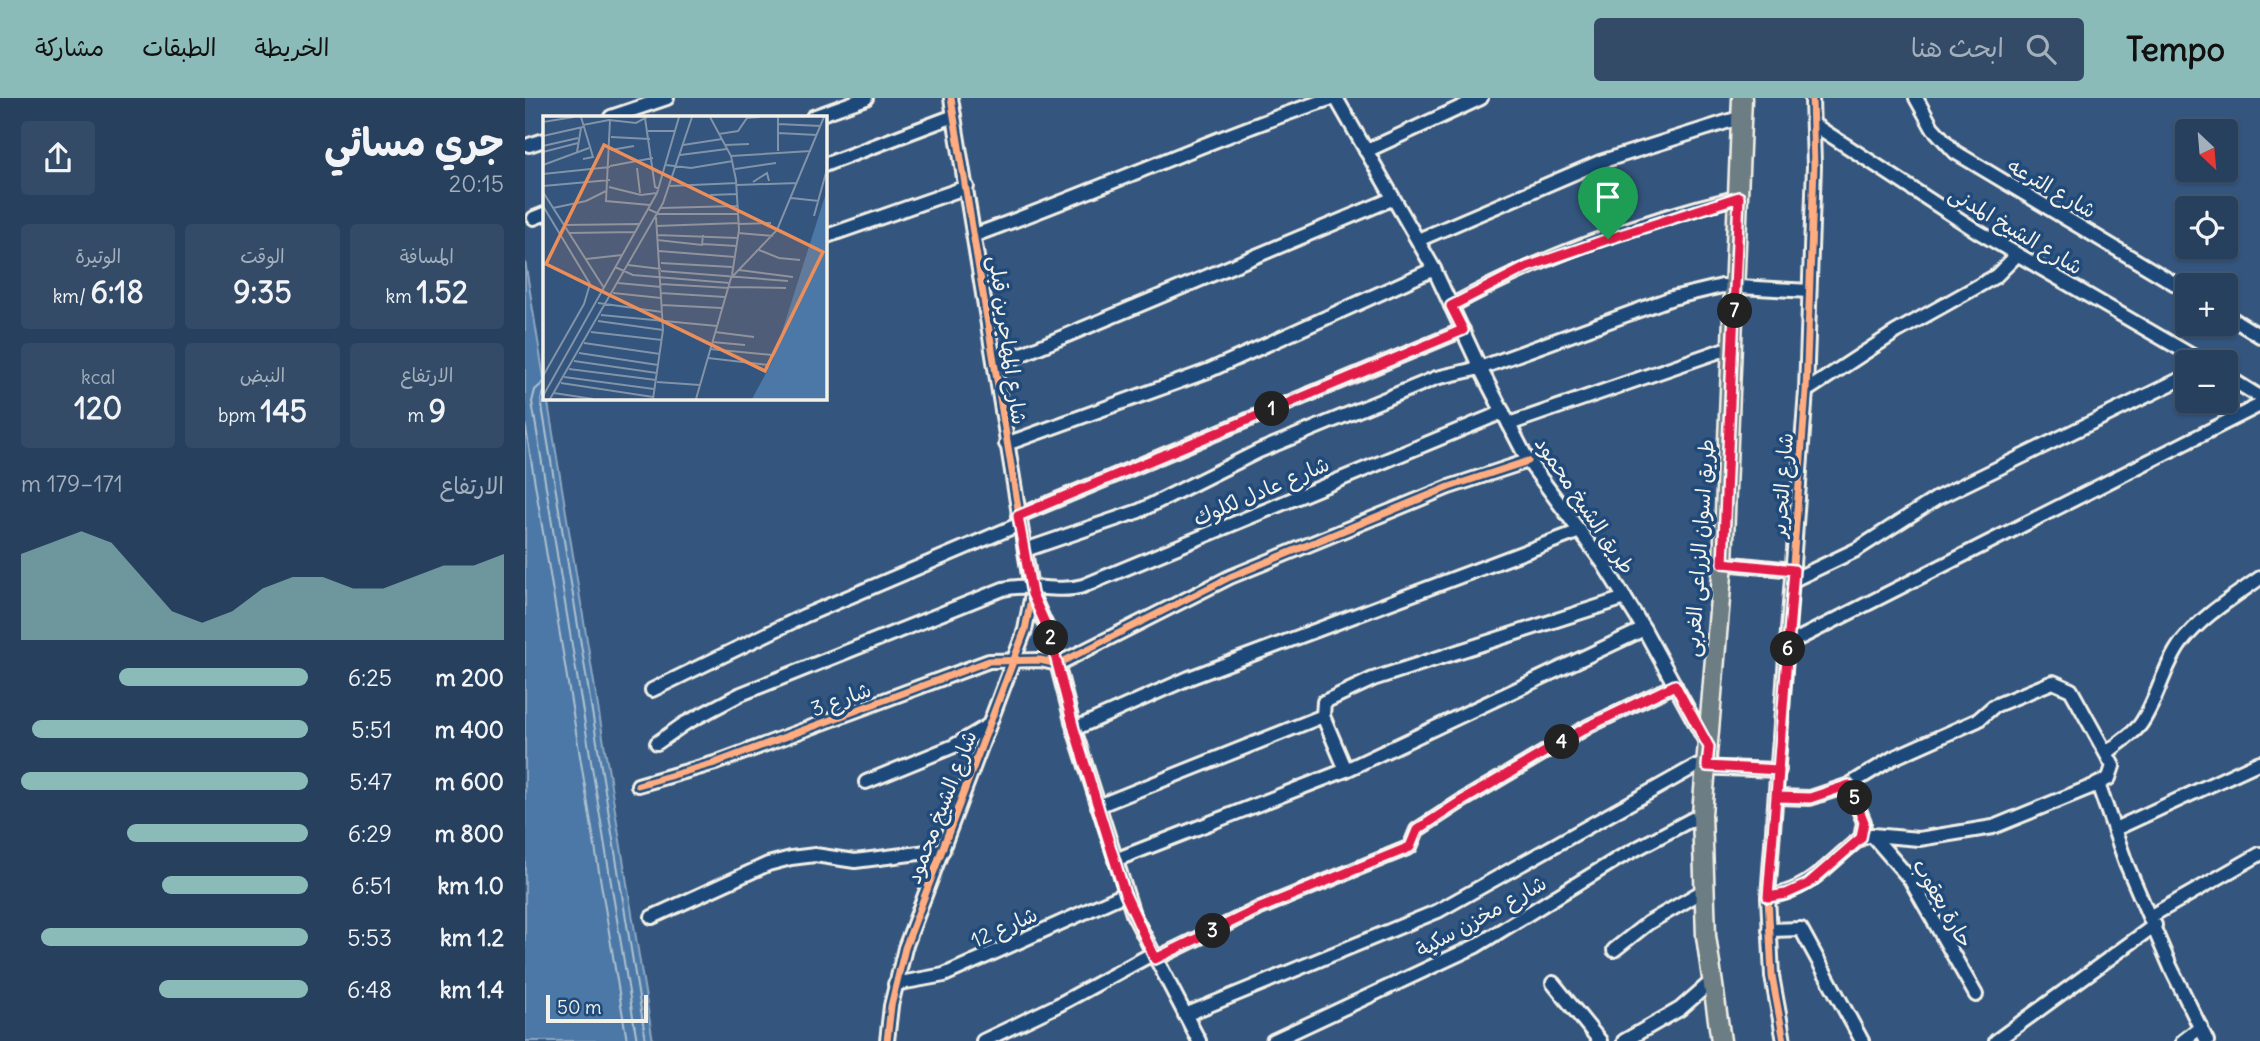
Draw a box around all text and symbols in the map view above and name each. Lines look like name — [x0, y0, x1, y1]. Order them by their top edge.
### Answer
search box — [1594, 18, 2084, 81]
text: Tempo — [2126, 28, 2225, 70]
icon: search — [2022, 30, 2060, 68]
text: ابحث هنا — [1911, 31, 2004, 64]
text: مشاركة — [35, 32, 104, 62]
text: الطبقات — [142, 32, 217, 62]
text: الخريطة — [255, 32, 329, 62]
inset map — [543, 116, 826, 399]
text: جري مسائي — [324, 119, 504, 166]
north arrow — [2175, 119, 2238, 182]
map controls — [2175, 119, 2238, 413]
button: share — [21, 121, 95, 195]
street label: شارع الترعه — [2002, 152, 2101, 226]
pin — [1578, 167, 1638, 239]
text: 20:15 — [449, 169, 504, 198]
icon: arrive — [1589, 178, 1627, 216]
street label: شارع الشيخ المدنى — [1943, 179, 2088, 282]
button: locate — [2175, 196, 2238, 259]
text: الوتيرة — [75, 244, 121, 268]
text: الوقت — [240, 244, 285, 268]
text: المسافة — [400, 244, 454, 268]
street label: شارع المهاجرين قبلى — [981, 254, 1033, 426]
text: 6:18 — [90, 273, 144, 311]
text: 9:35 — [233, 273, 292, 311]
text: 1.52 — [416, 273, 468, 311]
button: + — [2175, 273, 2238, 336]
text: /km — [53, 284, 90, 308]
text: km — [385, 284, 416, 308]
pin: 7 — [1717, 294, 1753, 328]
text: 7 — [1730, 298, 1739, 322]
button: − — [2175, 350, 2238, 413]
text: النبض — [240, 363, 285, 387]
text: الارتفاع — [400, 363, 453, 387]
text: kcal — [81, 365, 115, 389]
text: 120 — [74, 389, 122, 427]
text: 145 — [261, 392, 307, 430]
text: 9 — [429, 392, 446, 430]
pin: 1 — [1255, 392, 1289, 426]
text: 1 — [1268, 396, 1275, 420]
text: bpm — [218, 403, 261, 427]
text: m — [408, 403, 429, 427]
street label: طريق الشيخ محمود — [1528, 431, 1641, 580]
street label: شارع التحرير — [1765, 432, 1801, 540]
street label: طريق اسوان الزراعى الغربى — [1678, 438, 1721, 658]
street label: شارع عادل لكلوك — [1189, 450, 1334, 534]
text: 171–179 m — [21, 469, 123, 498]
text: الارتفاع — [440, 471, 504, 500]
pin: 2 — [1033, 620, 1069, 656]
text: 2 — [1045, 625, 1056, 649]
pin: 6 — [1771, 632, 1805, 666]
text: 6 — [1782, 636, 1793, 660]
text: 6:25 — [348, 663, 392, 692]
text: 200 m — [435, 663, 504, 692]
street label: شارع 3 — [807, 676, 876, 724]
text: 5:51 — [351, 715, 392, 744]
text: 400 m — [435, 715, 504, 744]
pin: 4 — [1545, 724, 1579, 760]
street label: شارع الشيخ محمود — [899, 727, 984, 888]
text: 4 — [1556, 729, 1567, 753]
text: 5:47 — [349, 767, 392, 796]
text: 600 m — [435, 767, 504, 796]
pin: 5 — [1837, 780, 1873, 816]
text: 5 — [1849, 785, 1860, 809]
text: 6:29 — [348, 819, 392, 848]
text: 800 m — [435, 819, 504, 848]
street label: حارة يعقوب — [1907, 854, 1979, 952]
street label: شارع مخزن سكية — [1411, 869, 1552, 965]
text: 6:51 — [351, 871, 392, 900]
text: 1.0 km — [438, 871, 504, 900]
street label: شارع 12 — [966, 900, 1042, 955]
pin: 3 — [1195, 914, 1231, 948]
text: 3 — [1207, 918, 1218, 942]
text: 5:53 — [347, 923, 392, 952]
text: 1.2 km — [440, 923, 504, 952]
text: 6:48 — [347, 975, 392, 1004]
text: 1.4 km — [440, 975, 504, 1004]
scale bar — [546, 992, 647, 1024]
text: 50 m — [557, 995, 602, 1019]

